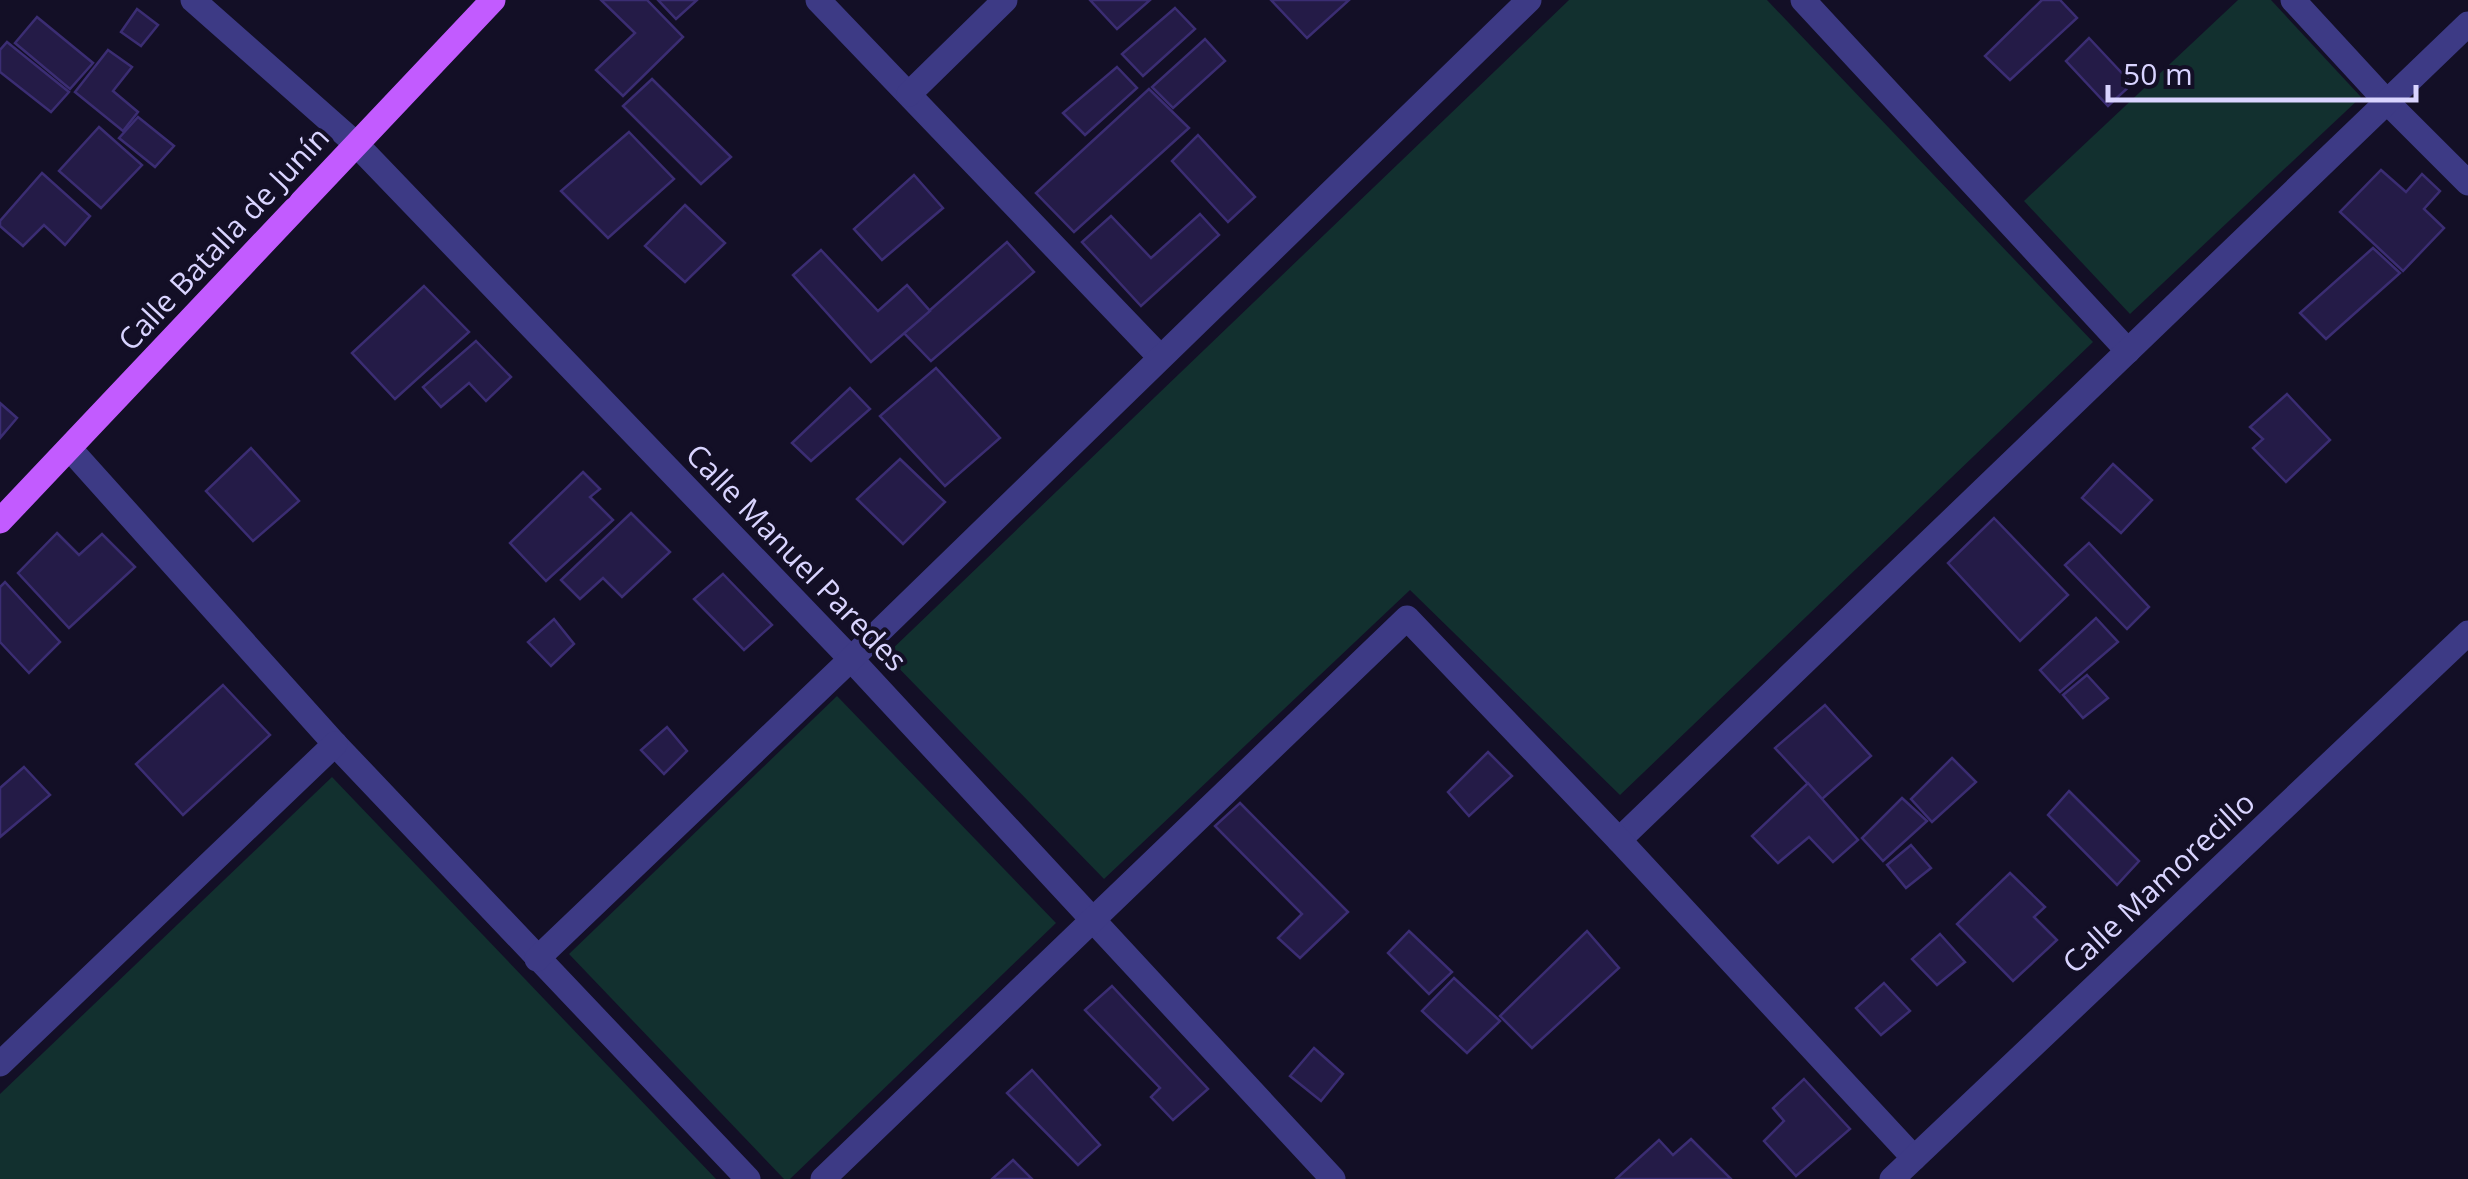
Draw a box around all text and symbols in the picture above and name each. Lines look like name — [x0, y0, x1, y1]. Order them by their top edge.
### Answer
scale bar — [2108, 40, 2416, 102]
text: 50 m — [2123, 53, 2193, 94]
street label: Calle Batalla de Junín — [108, 117, 338, 359]
street label: Calle Manuel Paredes — [678, 434, 916, 680]
street label: Calle Mamorecillo — [2053, 782, 2263, 982]

